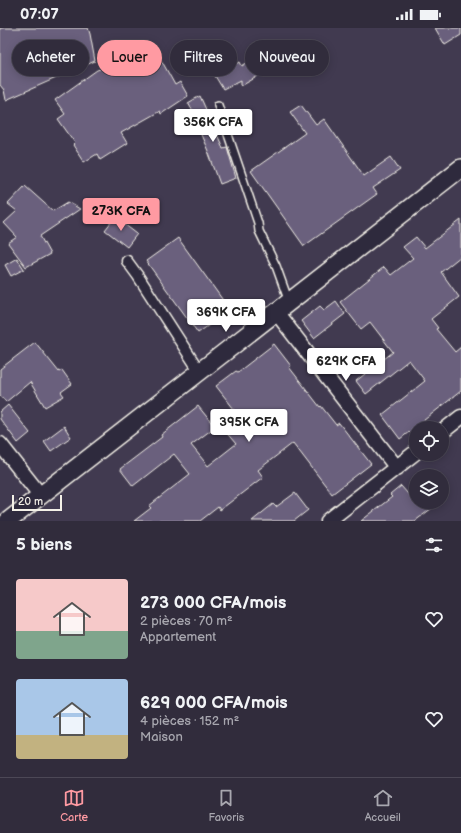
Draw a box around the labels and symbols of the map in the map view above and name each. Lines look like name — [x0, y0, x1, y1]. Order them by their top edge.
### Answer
pin: 356K CFA — [172, 109, 254, 143]
pin: 273K CFA — [80, 198, 162, 232]
pin: 369K CFA — [185, 299, 267, 333]
pin: 629K CFA — [305, 348, 387, 382]
pin: 395K CFA — [208, 409, 290, 443]
scale bar — [12, 493, 62, 512]

